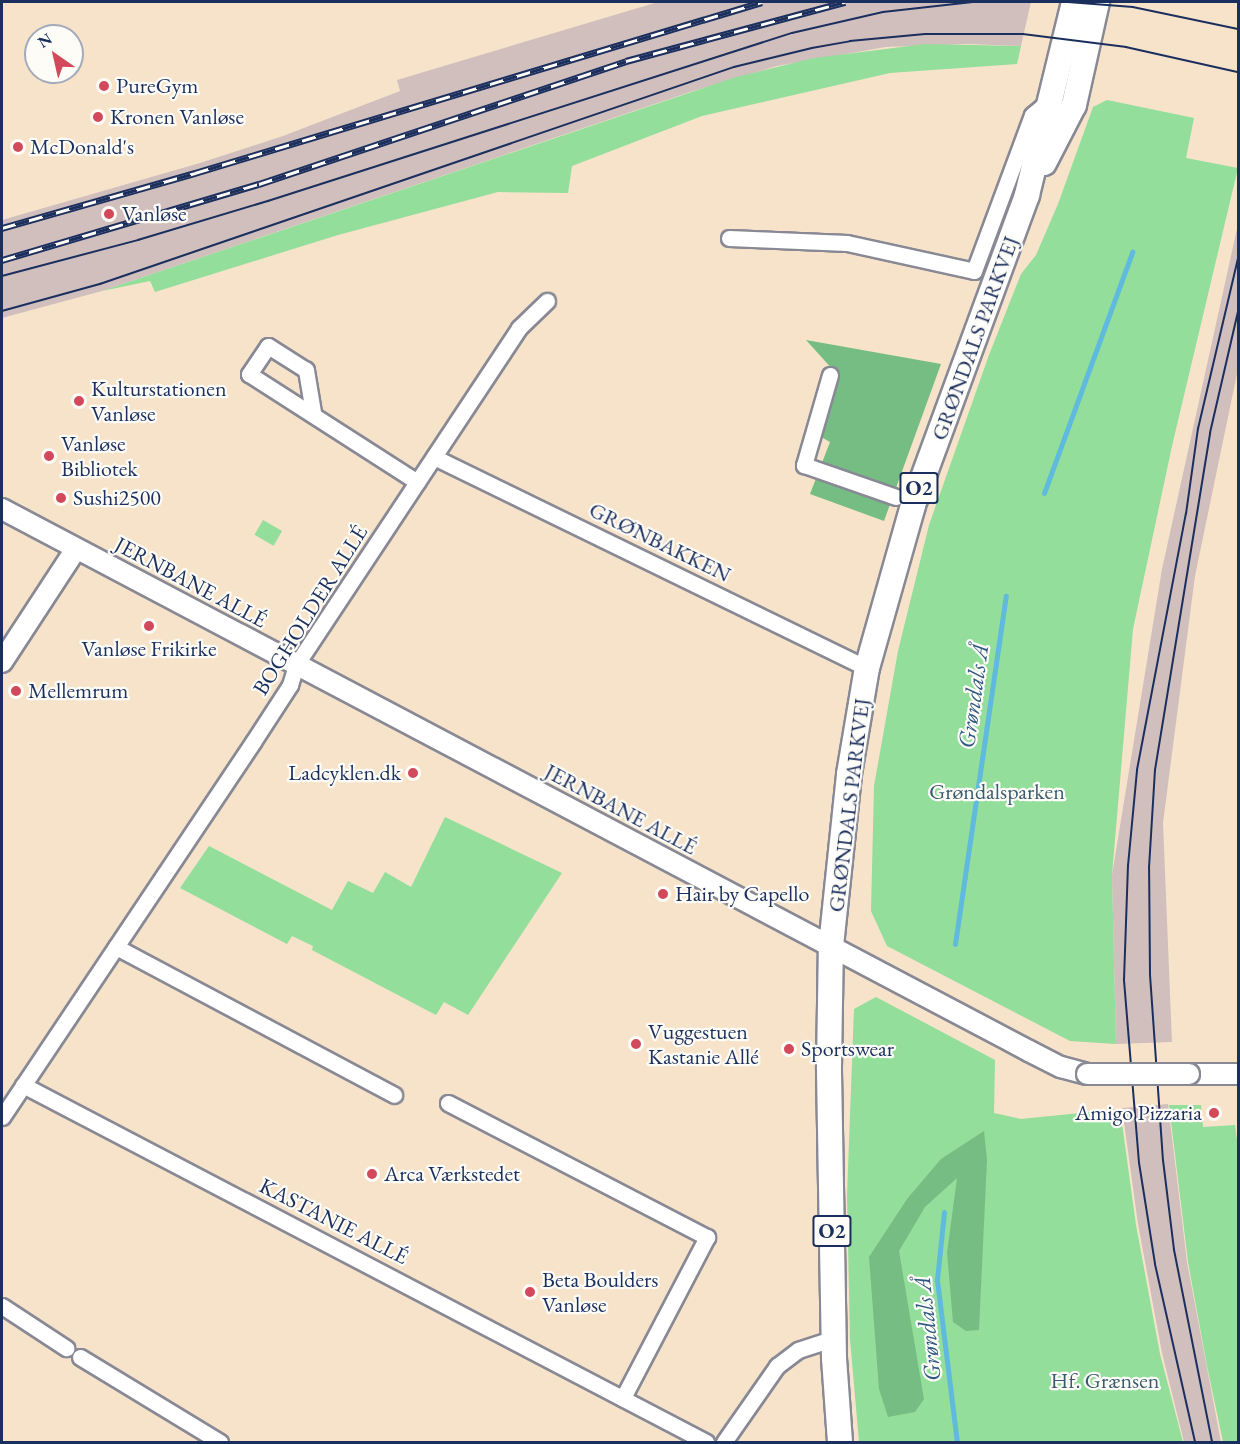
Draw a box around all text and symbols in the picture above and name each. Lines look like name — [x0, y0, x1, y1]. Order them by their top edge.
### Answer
north arrow — [24, 24, 84, 84]
text: N — [34, 28, 56, 53]
place label: PureGym — [116, 73, 198, 99]
marker: PureGym — [97, 79, 111, 93]
place label: Kronen Vanløse — [110, 104, 244, 130]
marker: Kronen Vanløse — [91, 110, 105, 124]
place label: McDonald's — [30, 134, 134, 160]
marker: McDonald's — [11, 140, 25, 154]
place label: Vanløse — [122, 201, 187, 227]
marker: Vanløse — [100, 205, 118, 223]
street label: GRØNDALS PARKVEJ — [926, 232, 1024, 444]
place label: Kulturstationen Vanløse — [91, 375, 226, 427]
marker: Kulturstationen Vanløse — [72, 394, 86, 408]
place label: Vanløse Bibliotek — [61, 430, 138, 482]
marker: Vanløse Bibliotek — [42, 449, 56, 463]
road number: O2 — [898, 470, 940, 506]
place label: Sushi2500 — [73, 485, 161, 511]
marker: Sushi2500 — [54, 491, 68, 505]
street label: GRØNBAKKEN — [585, 496, 735, 588]
street label: BOGHOLDER ALLÉ — [247, 520, 373, 700]
street label: JERNBANE ALLÉ — [110, 531, 272, 633]
marker: Vanløse Frikirke — [142, 619, 156, 633]
place label: Vanløse Frikirke — [82, 636, 216, 662]
water label: Grøndals Å — [951, 642, 995, 750]
place label: Mellemrum — [28, 678, 128, 704]
marker: Mellemrum — [9, 684, 23, 698]
street label: GRØNDALS PARKVEJ — [823, 696, 875, 914]
street label: JERNBANE ALLÉ — [540, 758, 702, 860]
place label: Ladcyklen.dk — [288, 760, 401, 786]
marker: Ladcyklen.dk — [406, 766, 420, 780]
park label: Grøndalsparken — [929, 779, 1065, 805]
place label: Hair by Capello — [675, 881, 809, 907]
marker: Hair by Capello — [656, 887, 670, 901]
place label: Vuggestuen Kastanie Allé — [648, 1018, 759, 1070]
place label: Sportswear — [801, 1036, 894, 1062]
marker: Vuggestuen Kastanie Allé — [629, 1037, 643, 1051]
marker: Sportswear — [782, 1042, 796, 1056]
place label: Amigo Pizzaria — [1075, 1100, 1202, 1126]
marker: Amigo Pizzaria — [1207, 1106, 1221, 1120]
place label: Arca Værkstedet — [384, 1161, 520, 1187]
marker: Arca Værkstedet — [365, 1167, 379, 1181]
street label: KASTANIE ALLÉ — [255, 1172, 413, 1270]
road number: O2 — [811, 1213, 853, 1249]
place label: Beta Boulders Vanløse — [542, 1266, 658, 1318]
water label: Grøndals Å — [907, 1275, 947, 1383]
marker: Beta Boulders Vanløse — [523, 1285, 537, 1299]
park label: Hf. Grænsen — [1051, 1368, 1159, 1394]

